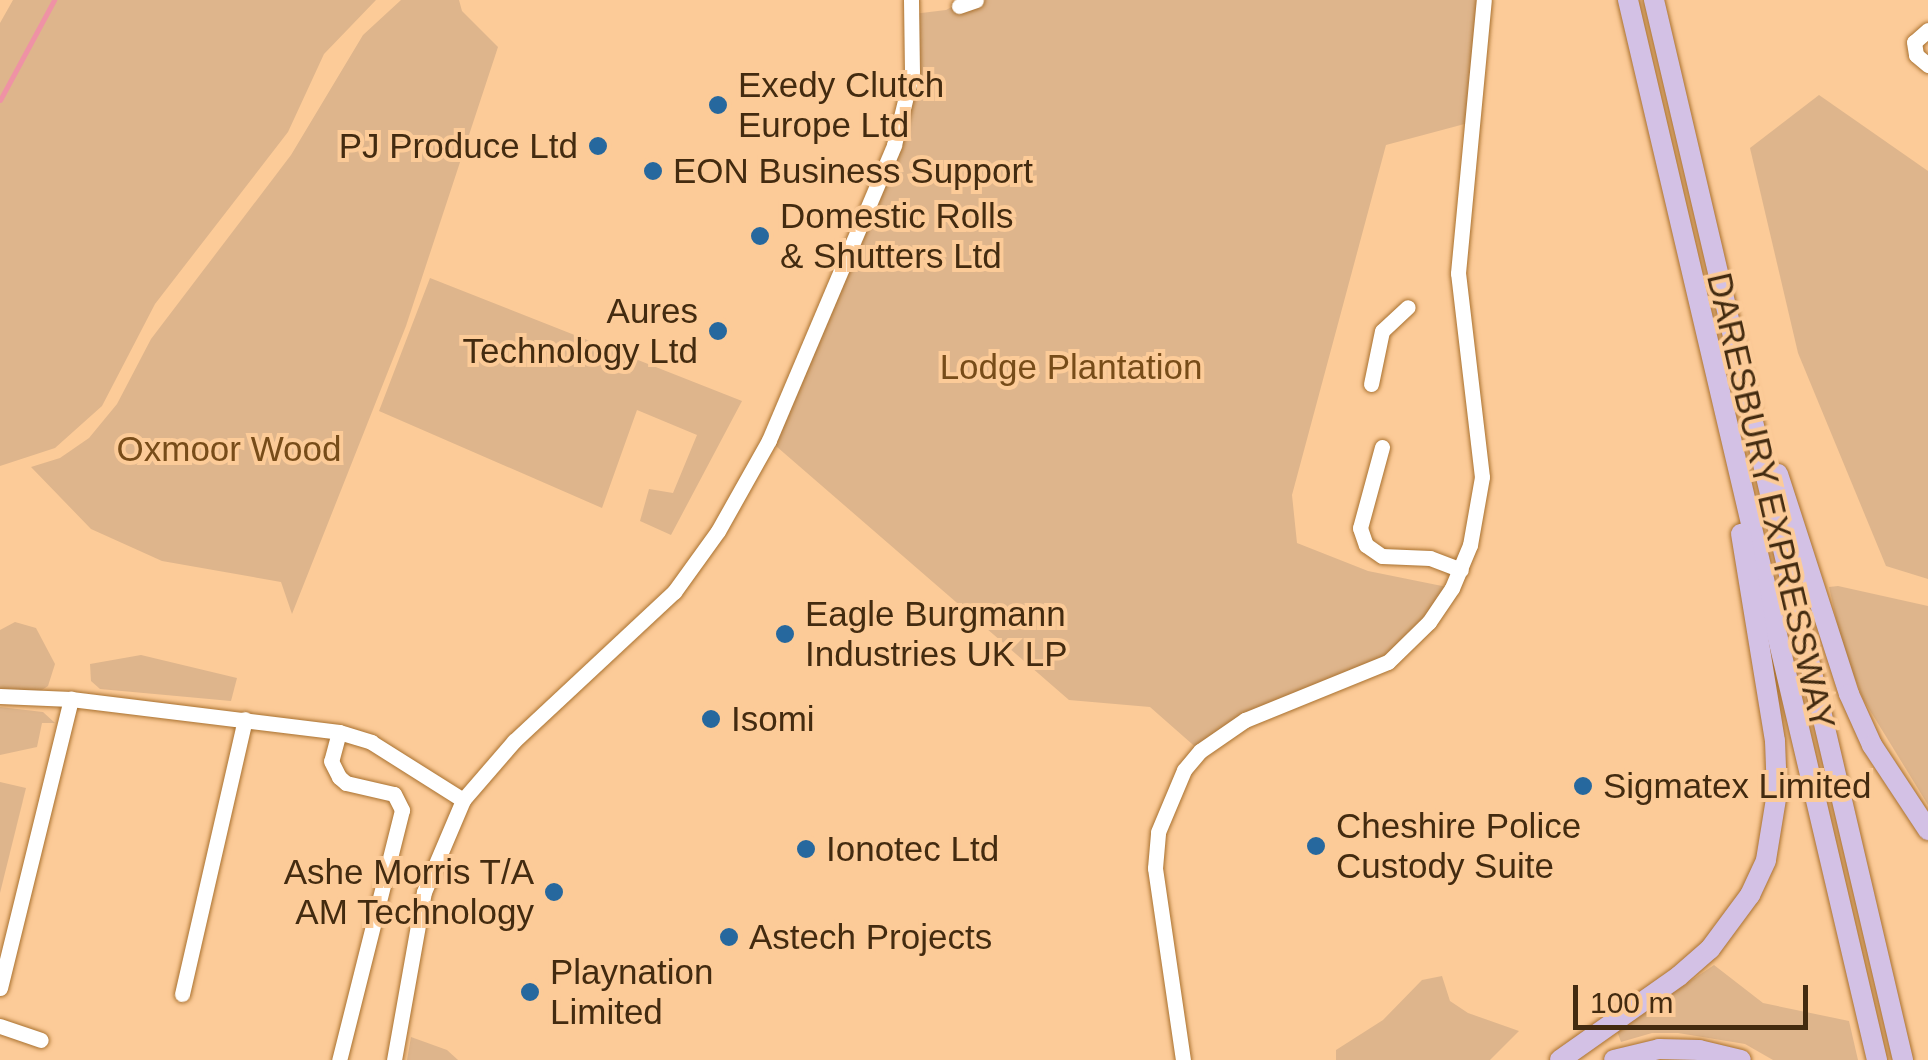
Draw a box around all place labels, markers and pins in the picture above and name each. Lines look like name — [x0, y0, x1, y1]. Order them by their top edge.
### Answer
place label: Exedy Clutch Europe Ltd — [738, 64, 944, 146]
marker: Exedy Clutch Europe Ltd — [707, 94, 729, 116]
place label: PJ Produce Ltd — [339, 125, 578, 167]
marker: PJ Produce Ltd — [587, 135, 609, 157]
place label: EON Business Support — [673, 150, 1033, 192]
marker: EON Business Support — [642, 160, 664, 182]
place label: Domestic Rolls & Shutters Ltd — [780, 195, 1013, 277]
marker: Domestic Rolls & Shutters Ltd — [749, 225, 771, 247]
place label: Aures Technology Ltd — [463, 290, 698, 372]
marker: Aures Technology Ltd — [707, 320, 729, 342]
place label: Eagle Burgmann Industries UK LP — [805, 593, 1068, 675]
marker: Eagle Burgmann Industries UK LP — [774, 623, 796, 645]
place label: Isomi — [731, 698, 815, 740]
marker: Isomi — [700, 708, 722, 730]
place label: Sigmatex Limited — [1603, 765, 1871, 807]
marker: Sigmatex Limited — [1572, 775, 1594, 797]
place label: Cheshire Police Custody Suite — [1336, 805, 1581, 887]
place label: Ionotec Ltd — [826, 828, 999, 870]
marker: Cheshire Police Custody Suite — [1305, 835, 1327, 857]
marker: Ionotec Ltd — [795, 838, 817, 860]
place label: Ashe Morris T/A AM Technology — [283, 851, 534, 933]
marker: Ashe Morris T/A AM Technology — [543, 881, 565, 903]
place label: Astech Projects — [749, 916, 992, 958]
marker: Astech Projects — [718, 926, 740, 948]
place label: Playnation Limited — [550, 951, 713, 1033]
marker: Playnation Limited — [519, 981, 541, 1003]

